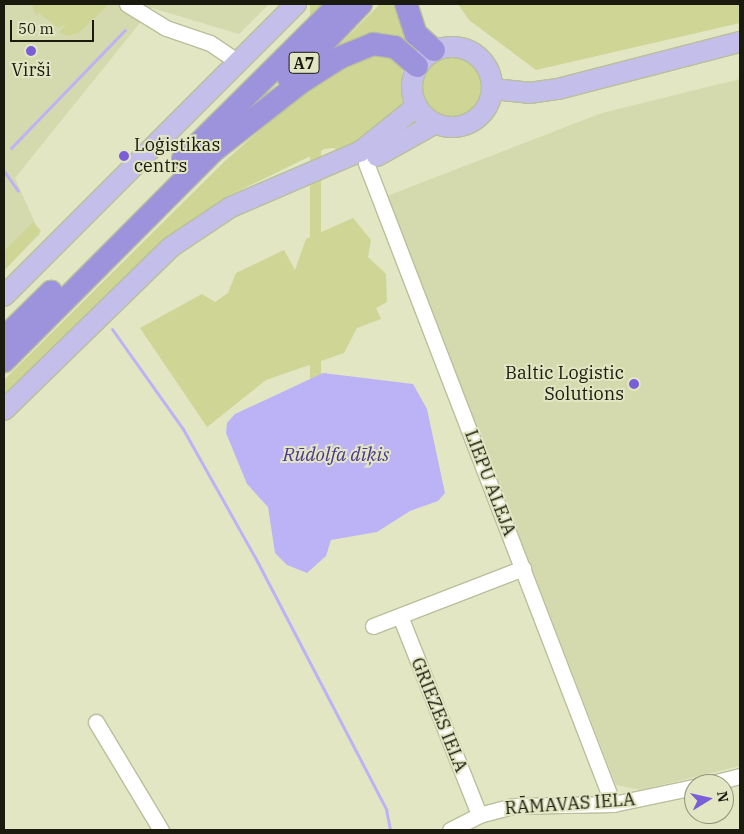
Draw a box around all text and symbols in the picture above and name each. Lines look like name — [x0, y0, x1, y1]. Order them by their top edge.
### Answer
scale bar — [12, 10, 96, 42]
text: 50 m — [18, 19, 54, 38]
marker: Virši — [25, 45, 37, 57]
road number: A7 — [288, 49, 320, 76]
place label: Virši — [11, 59, 51, 81]
place label: Loģistikas centrs — [134, 135, 220, 178]
marker: Loģistikas centrs — [118, 150, 130, 162]
place label: Baltic Logistic Solutions — [505, 363, 624, 406]
marker: Baltic Logistic Solutions — [628, 378, 640, 390]
street label: LIEPU ALEJA — [460, 427, 520, 539]
water label: Rūdolfa dīķis — [283, 444, 389, 466]
street label: GRIEZES IELA — [406, 655, 472, 775]
north arrow — [684, 774, 734, 824]
street label: RĀMAVAS IELA — [504, 789, 636, 819]
text: N — [713, 790, 733, 804]

